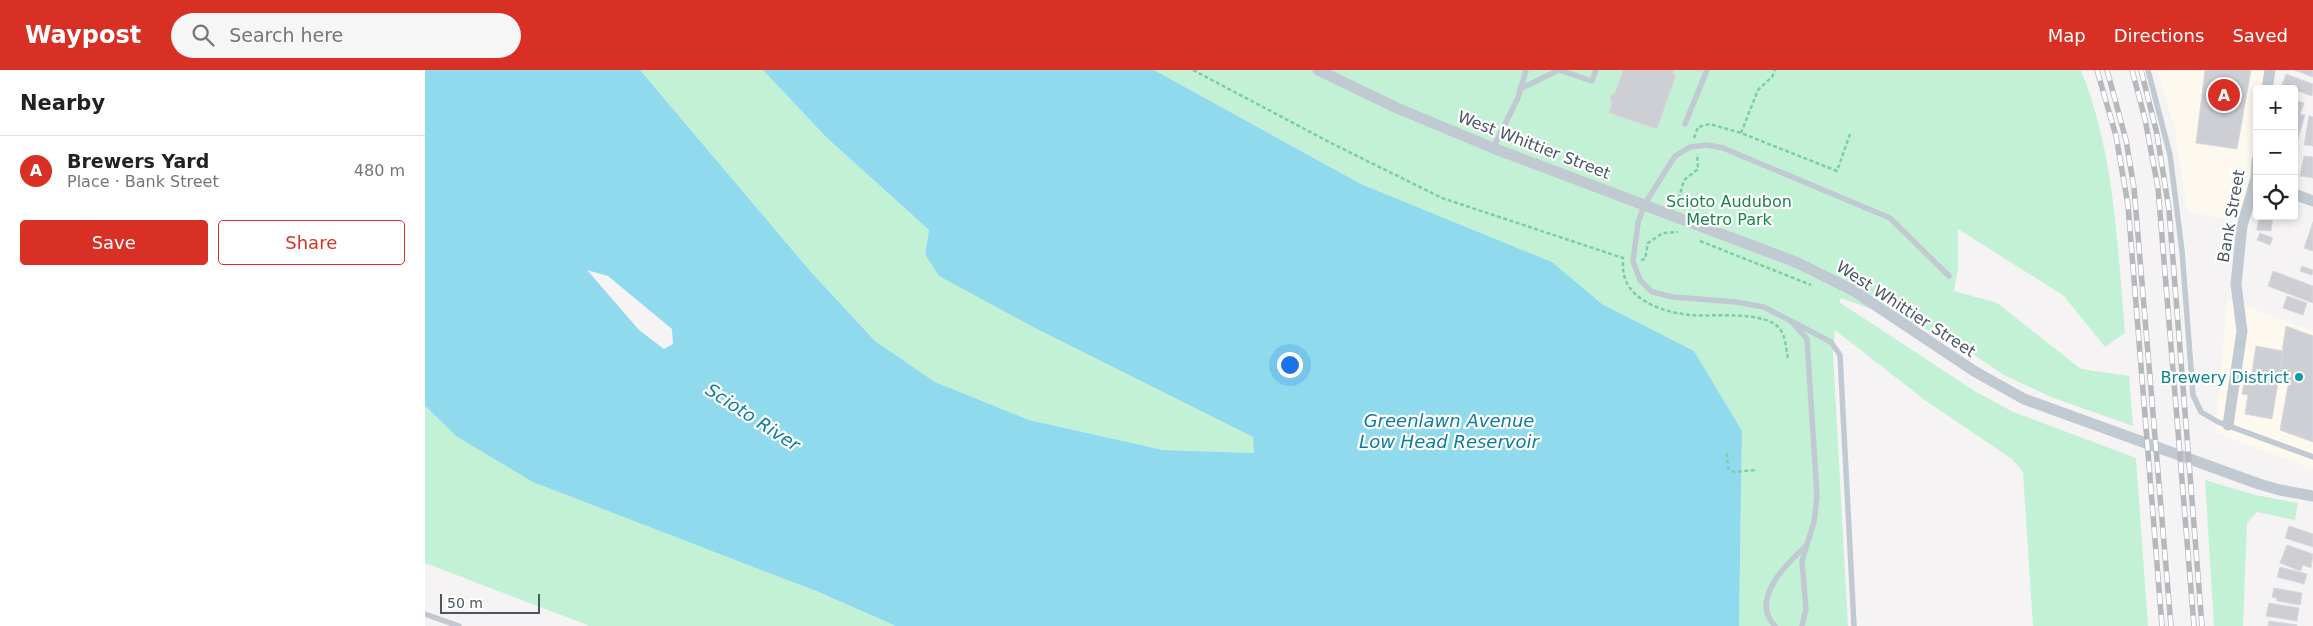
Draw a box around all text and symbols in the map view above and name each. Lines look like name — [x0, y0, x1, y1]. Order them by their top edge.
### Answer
search box — [171, 13, 521, 58]
text: Waypost — [25, 21, 141, 49]
icon: search — [189, 21, 217, 49]
text: Search here — [229, 24, 343, 46]
text: Map — [2048, 25, 2086, 46]
text: Directions — [2114, 25, 2204, 46]
text: Saved — [2232, 25, 2288, 46]
pin: A — [2208, 76, 2240, 114]
map controls — [2253, 85, 2298, 220]
button: + — [2253, 85, 2298, 130]
text: Nearby — [20, 91, 105, 115]
street label: West Whittier Street — [1455, 107, 1613, 183]
button: − — [2253, 130, 2298, 175]
text: Brewers Yard — [67, 150, 209, 172]
text: A — [30, 161, 42, 180]
text: 480 m — [354, 161, 405, 180]
street label: Bank Street — [2213, 168, 2249, 264]
text: Place · Bank Street — [67, 172, 219, 191]
button: locate — [2253, 175, 2298, 220]
park label: Scioto Audubon Metro Park — [1666, 192, 1792, 229]
button: Save — [20, 220, 208, 265]
button: Share — [218, 220, 405, 265]
street label: West Whittier Street — [1833, 257, 1979, 361]
your location — [1277, 352, 1303, 378]
place label: Brewery District — [2160, 368, 2289, 387]
marker: Brewery District — [2293, 371, 2305, 383]
water label: Scioto River — [702, 379, 805, 456]
water label: Greenlawn Avenue Low Head Reservoir — [1359, 410, 1540, 452]
scale bar — [440, 591, 540, 614]
text: 50 m — [447, 595, 483, 611]

